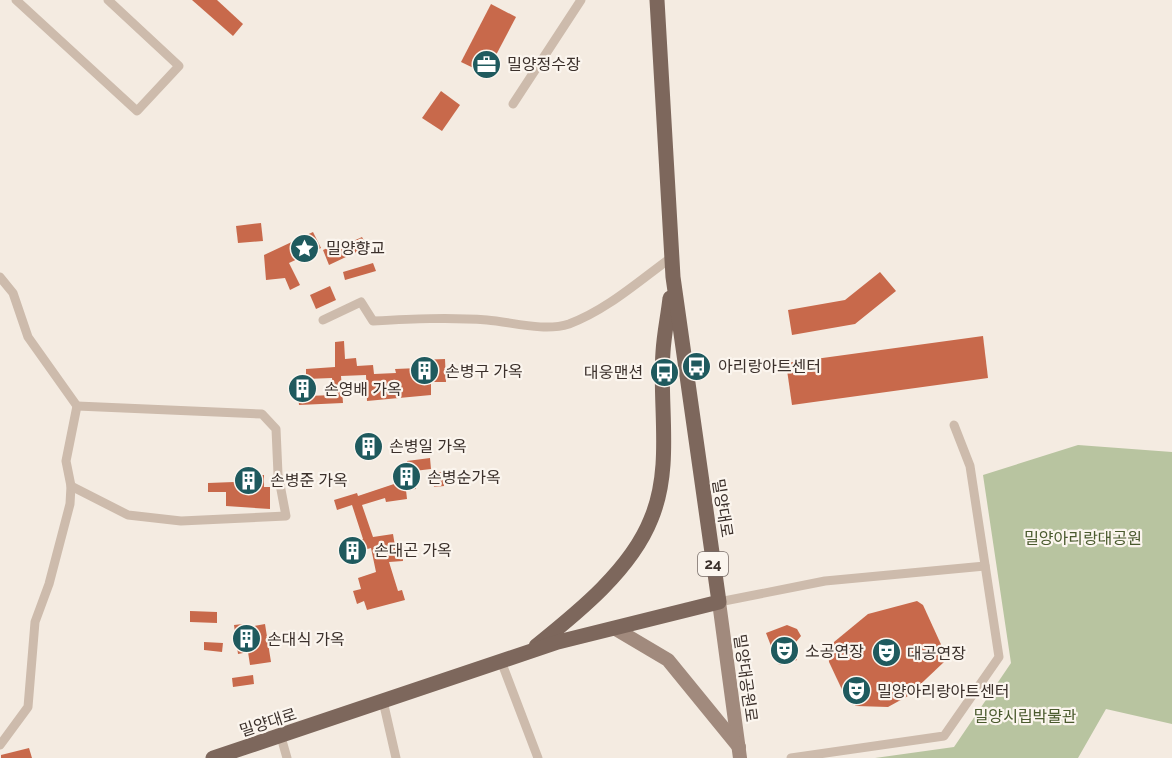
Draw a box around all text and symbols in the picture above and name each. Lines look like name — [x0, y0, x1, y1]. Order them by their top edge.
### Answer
office icon: 밀양정수장 — [470, 48, 502, 80]
place label: 밀양정수장 — [507, 55, 581, 74]
place icon: 밀양향교 — [289, 232, 321, 264]
place label: 밀양향교 — [326, 239, 385, 258]
bus stop icon: 아리랑아트센터 — [681, 350, 713, 382]
building icon: 손병구 가옥 — [408, 355, 440, 387]
bus stop icon: 대웅맨션 — [648, 356, 680, 388]
place label: 아리랑아트센터 — [718, 357, 821, 376]
place label: 손병구 가옥 — [445, 362, 523, 381]
place label: 대웅맨션 — [584, 363, 643, 382]
building icon: 손영배 가옥 — [287, 373, 319, 405]
place label: 손영배 가옥 — [324, 380, 402, 399]
building icon: 손병일 가옥 — [352, 430, 384, 462]
place label: 손병일 가옥 — [389, 437, 467, 456]
building icon: 손병순가옥 — [390, 461, 422, 493]
building icon: 손병준 가옥 — [233, 464, 265, 496]
place label: 손병순가옥 — [427, 468, 501, 487]
place label: 손병준 가옥 — [270, 471, 348, 490]
street label: 밀양대로 — [709, 478, 737, 539]
park label: 밀양아리랑대공원 — [1024, 529, 1142, 548]
building icon: 손대곤 가옥 — [337, 534, 369, 566]
place label: 손대곤 가옥 — [374, 541, 452, 560]
road number: 24 — [698, 552, 728, 576]
building icon: 손대식 가옥 — [230, 623, 262, 655]
place label: 손대식 가옥 — [267, 630, 345, 649]
street label: 밀양대공원로 — [730, 633, 761, 723]
theatre icon: 소공연장 — [768, 635, 800, 667]
theatre icon: 대공연장 — [870, 637, 902, 669]
place label: 소공연장 — [805, 642, 864, 661]
place label: 대공연장 — [907, 644, 966, 663]
theatre icon: 밀양아리랑아트센터 — [840, 675, 872, 707]
place label: 밀양아리랑아트센터 — [877, 682, 1009, 701]
street label: 밀양대로 — [237, 704, 299, 741]
park label: 밀양시립박물관 — [973, 707, 1077, 726]

